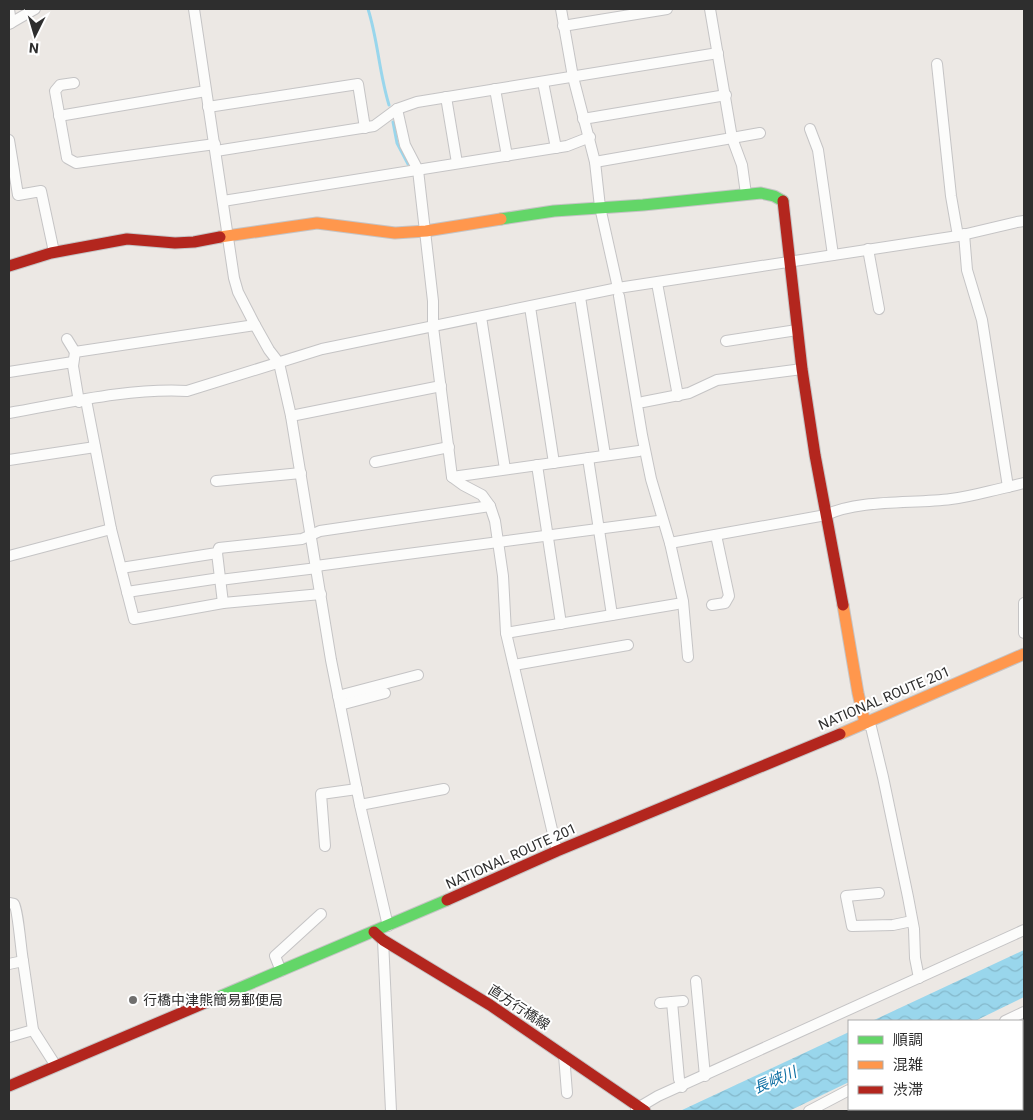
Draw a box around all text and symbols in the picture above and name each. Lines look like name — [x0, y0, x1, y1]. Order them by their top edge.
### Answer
north arrow — [10, 10, 60, 60]
text: N — [28, 40, 39, 56]
street label: NATIONAL ROUTE 201 — [816, 663, 952, 733]
street label: NATIONAL ROUTE 201 — [443, 820, 579, 892]
street label: 直方行橋線 — [485, 981, 553, 1033]
place label: 行橋中津熊簡易郵便局 — [143, 992, 283, 1008]
marker: 行橋中津熊簡易郵便局 — [127, 994, 139, 1006]
legend — [848, 1020, 1023, 1110]
text: 順調 — [893, 1031, 923, 1049]
text: 混雑 — [893, 1056, 923, 1074]
water label: 長峡川 — [751, 1062, 801, 1097]
text: 渋滞 — [893, 1081, 923, 1099]

